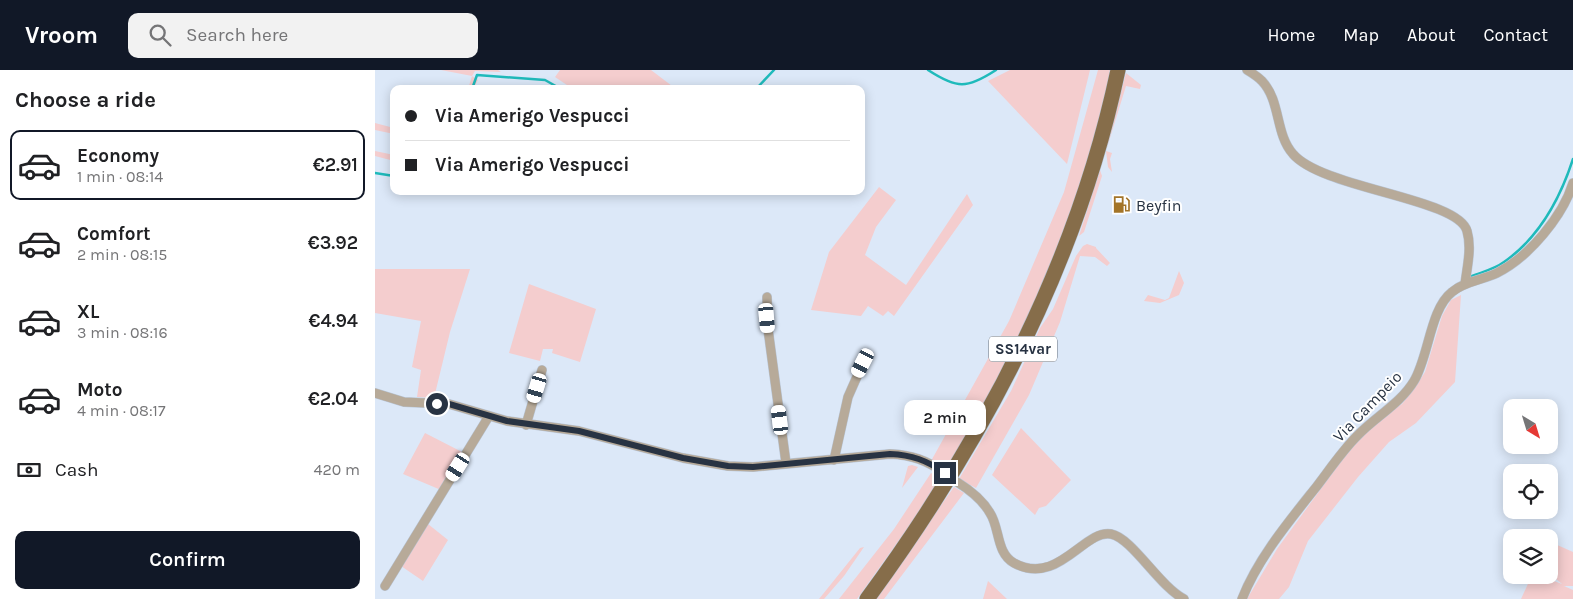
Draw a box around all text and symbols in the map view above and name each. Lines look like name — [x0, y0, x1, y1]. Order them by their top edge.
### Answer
search box — [128, 13, 478, 58]
text: Vroom — [25, 21, 98, 49]
icon: search — [146, 21, 174, 49]
text: Search here — [186, 24, 288, 46]
text: Home — [1267, 24, 1315, 46]
text: Map — [1343, 24, 1379, 46]
text: About — [1407, 24, 1456, 46]
text: Contact — [1484, 24, 1548, 46]
text: Choose a ride — [15, 87, 156, 113]
text: Via Amerigo Vespucci — [435, 105, 630, 127]
icon: car — [17, 143, 62, 188]
text: Economy — [77, 145, 159, 167]
text: €2.91 — [313, 154, 358, 176]
text: Via Amerigo Vespucci — [435, 154, 630, 176]
text: 1 min · 08:14 — [77, 167, 163, 186]
fuel station icon: Beyfin — [1112, 195, 1132, 215]
place label: Beyfin — [1136, 196, 1182, 215]
icon: car — [17, 221, 62, 266]
text: Comfort — [77, 223, 151, 245]
text: €3.92 — [308, 232, 358, 254]
text: 2 min · 08:15 — [77, 245, 167, 264]
icon: car — [17, 299, 62, 344]
text: XL — [77, 301, 99, 323]
car — [758, 302, 775, 334]
text: €4.94 — [309, 310, 358, 332]
text: 3 min · 08:16 — [77, 323, 168, 342]
road number: SS14var — [989, 336, 1057, 362]
car — [849, 346, 876, 380]
street label: Via Campeio — [1329, 367, 1406, 446]
car — [525, 371, 548, 405]
icon: car — [17, 377, 62, 422]
text: Moto — [77, 379, 123, 401]
text: €2.04 — [308, 388, 358, 410]
route start — [426, 393, 448, 415]
north arrow — [1503, 399, 1557, 454]
map controls — [1503, 399, 1558, 584]
callout: 2 min — [904, 400, 986, 436]
text: 4 min · 08:17 — [77, 401, 165, 420]
car — [770, 404, 789, 436]
text: 2 min — [923, 408, 967, 427]
car — [443, 450, 472, 484]
icon: cash — [15, 456, 43, 484]
text: Cash — [55, 459, 99, 481]
text: 420 m — [314, 460, 360, 479]
route end — [934, 462, 956, 484]
button: locate — [1503, 464, 1558, 519]
button: layers — [1503, 529, 1558, 584]
button: Confirm — [15, 531, 360, 589]

